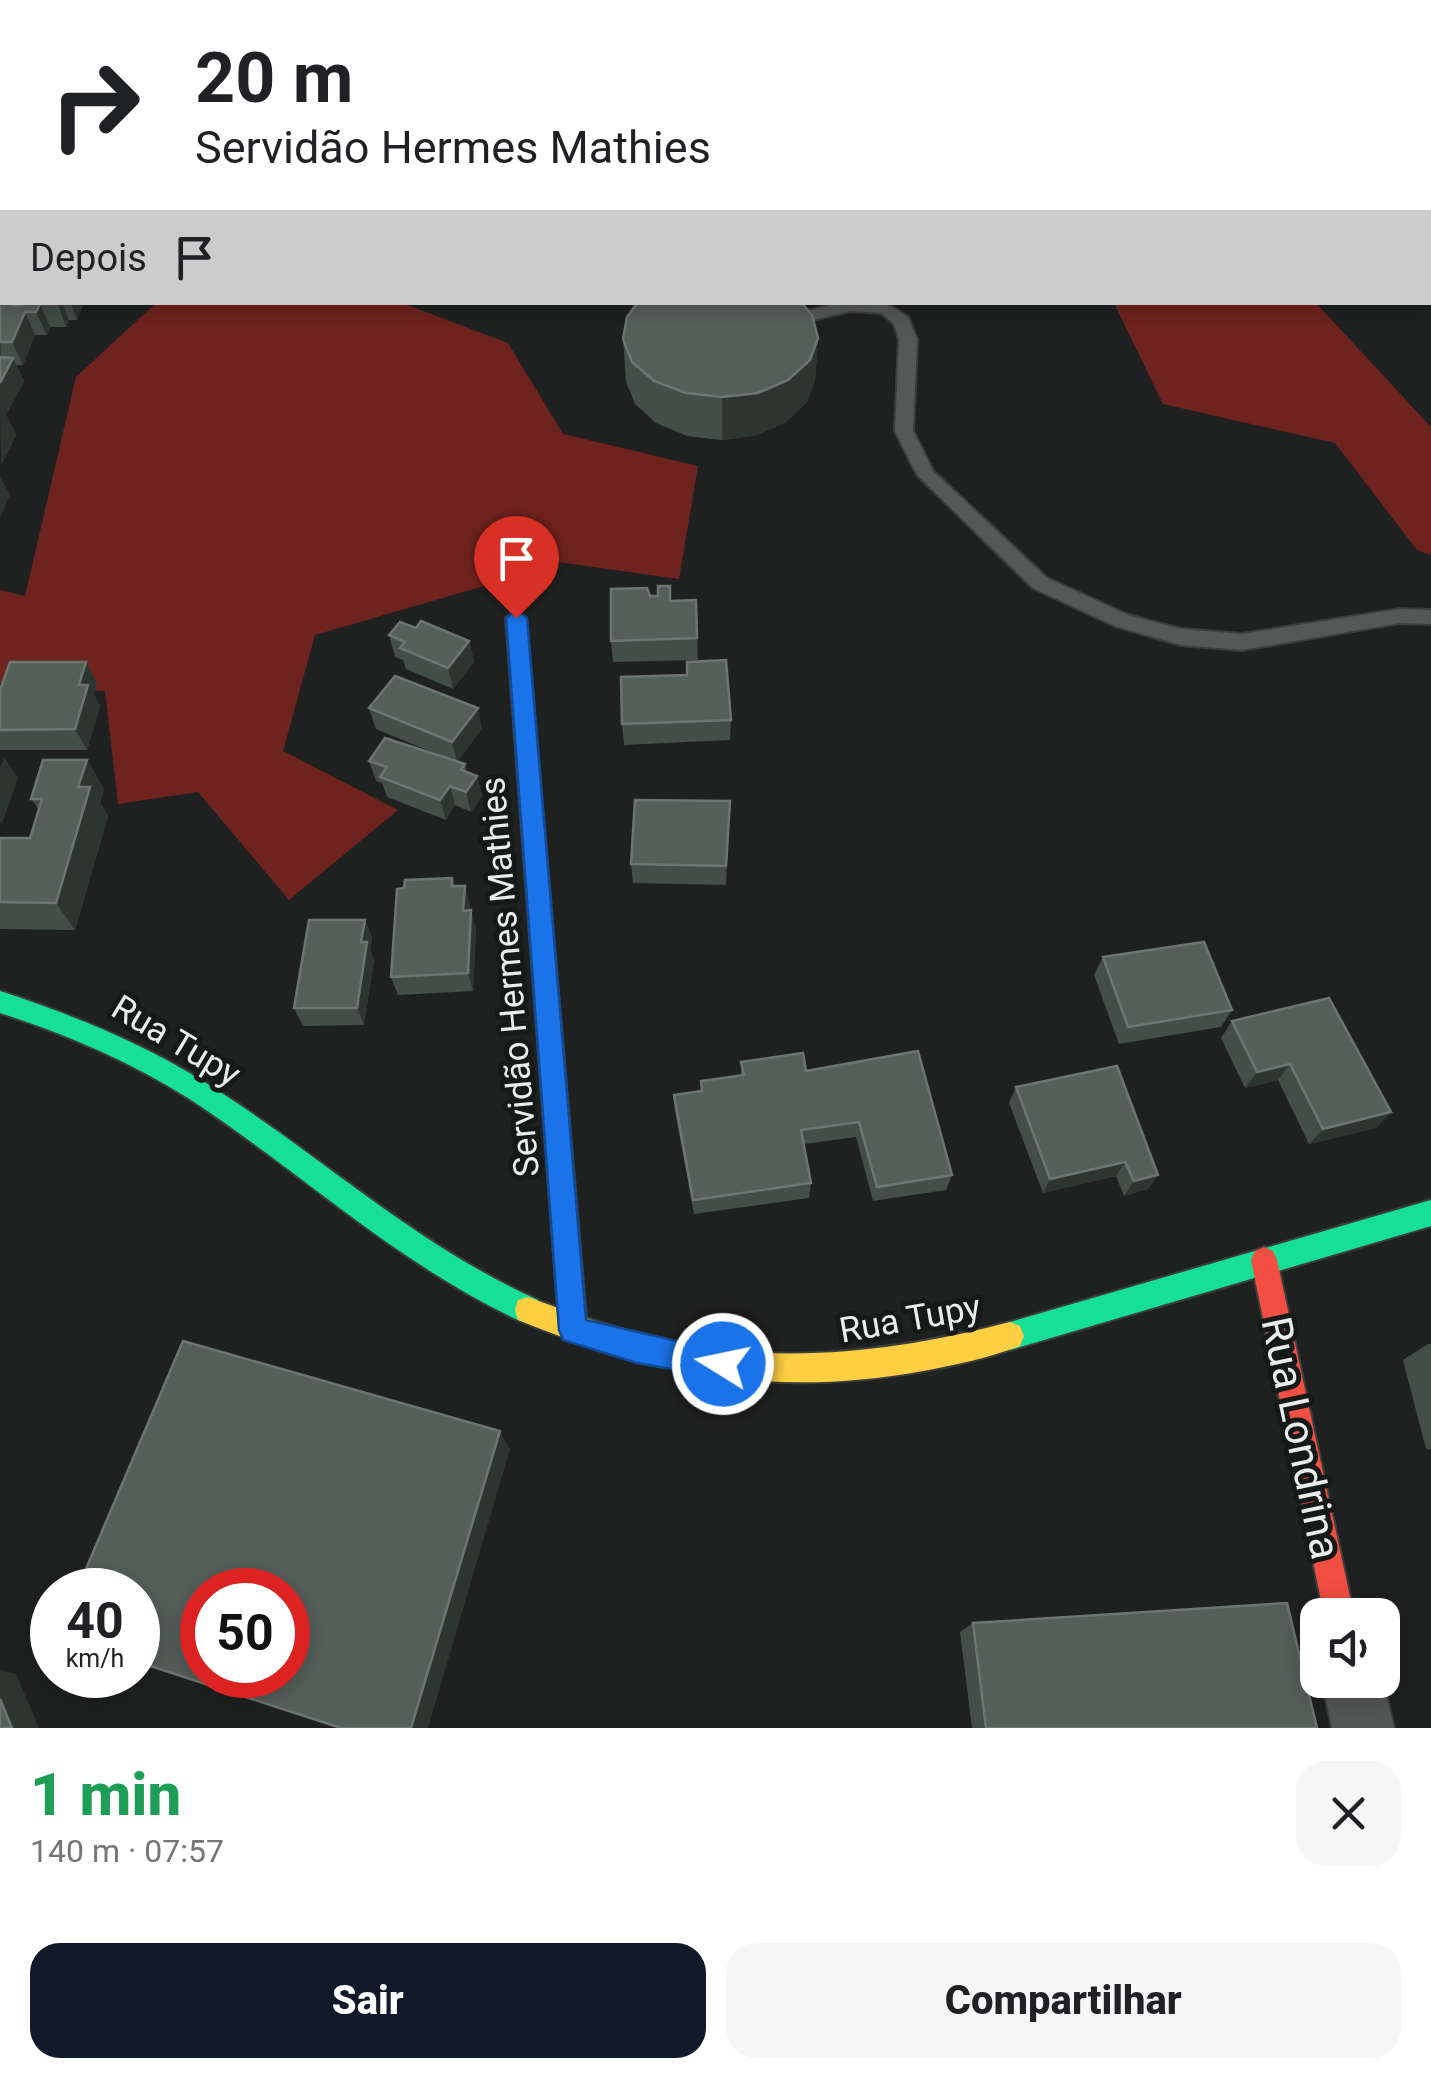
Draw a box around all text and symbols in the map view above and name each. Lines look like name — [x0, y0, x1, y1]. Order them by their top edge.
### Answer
text: 20 m — [195, 37, 353, 119]
icon: right — [30, 40, 160, 170]
text: Servidão Hermes Mathies — [195, 121, 711, 174]
icon: arrive — [167, 230, 222, 285]
text: Depois — [30, 236, 147, 280]
pin — [474, 516, 559, 619]
icon: arrive — [489, 531, 544, 586]
street label: Servidão Hermes Mathies — [472, 775, 548, 1179]
street label: Rua Tupy — [104, 987, 248, 1095]
street label: Rua Tupy — [836, 1286, 984, 1352]
position arrow — [671, 1312, 775, 1416]
street label: Rua Londrina — [1251, 1312, 1351, 1564]
speed limit sign: 50 — [180, 1568, 310, 1698]
text: 40 — [66, 1592, 124, 1650]
map controls — [1300, 1598, 1400, 1698]
button: sound — [1300, 1598, 1400, 1698]
text: km/h — [66, 1644, 124, 1673]
text: 1 min — [30, 1759, 181, 1830]
button: close — [1296, 1761, 1401, 1866]
text: 140 m · 07:57 — [30, 1832, 224, 1870]
button: Sair — [30, 1943, 706, 2058]
button: Compartilhar — [726, 1943, 1401, 2058]

